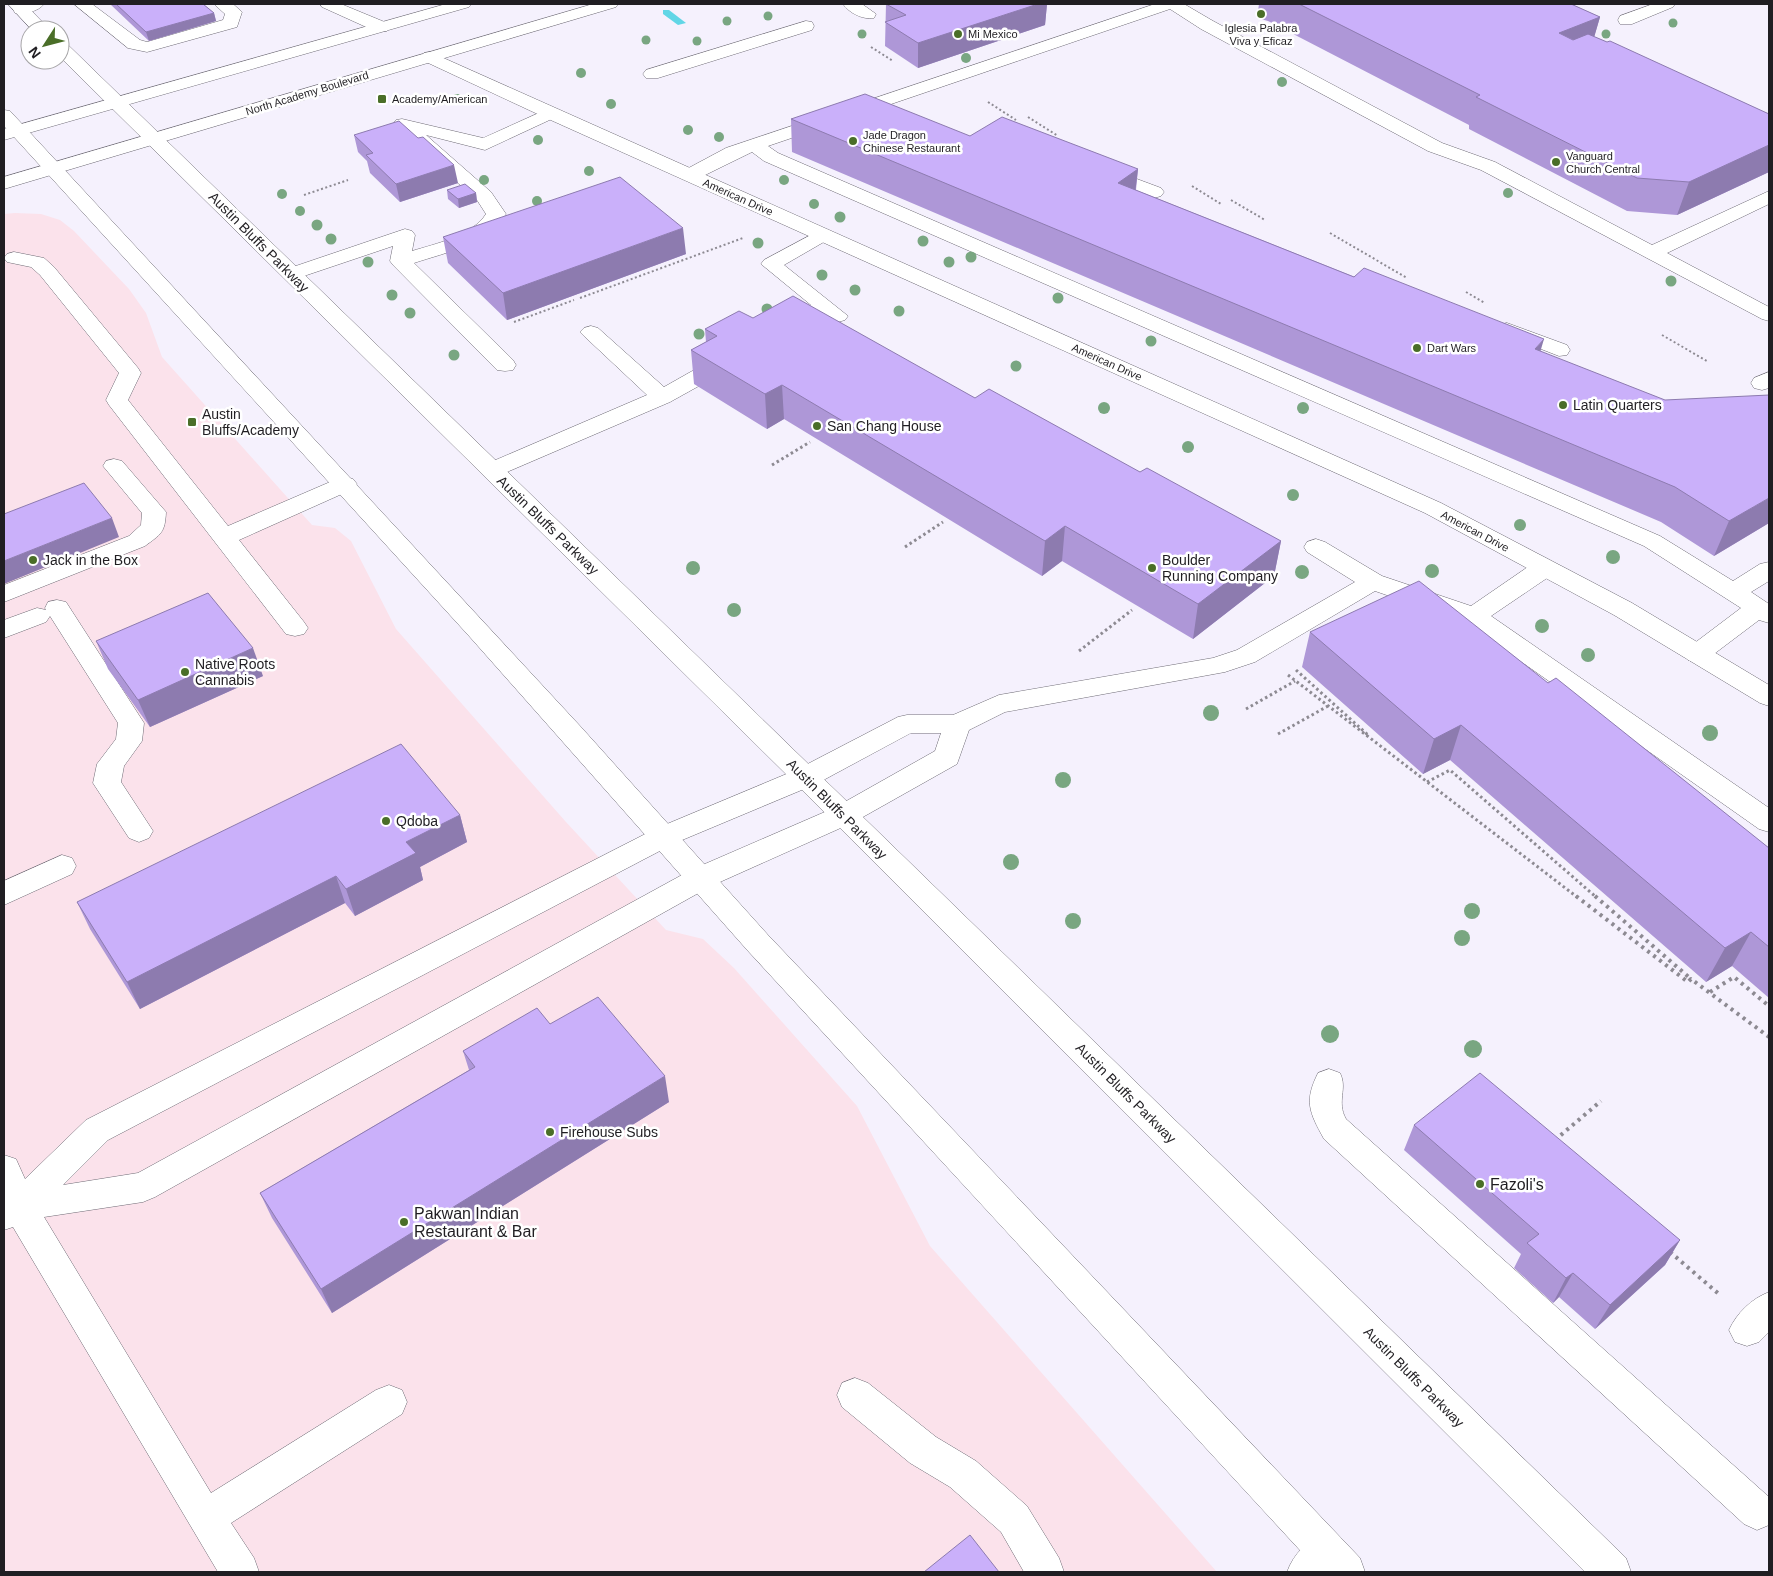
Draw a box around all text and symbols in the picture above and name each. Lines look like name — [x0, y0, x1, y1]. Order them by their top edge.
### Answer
marker: Iglesia Palabra Viva y Eficaz — [1255, 8, 1267, 20]
north arrow — [20, 20, 70, 70]
place label: Iglesia Palabra Viva y Eficaz — [1225, 22, 1298, 47]
marker: Mi Mexico — [952, 28, 964, 40]
place label: Mi Mexico — [968, 28, 1018, 40]
text: N — [25, 44, 44, 61]
street label: North Academy Boulevard — [244, 69, 370, 117]
marker: Academy/American — [376, 93, 388, 105]
place label: Academy/American — [392, 93, 487, 105]
place label: Jade Dragon Chinese Restaurant — [863, 129, 960, 154]
marker: Jade Dragon Chinese Restaurant — [847, 135, 859, 147]
place label: Vanguard Church Central — [1566, 150, 1640, 175]
marker: Vanguard Church Central — [1550, 156, 1562, 168]
street label: American Drive — [701, 176, 775, 218]
street label: Austin Bluffs Parkway — [206, 189, 312, 295]
street label: American Drive — [1070, 341, 1144, 383]
marker: Dart Wars — [1411, 342, 1423, 354]
place label: Dart Wars — [1427, 342, 1477, 354]
place label: Latin Quarters — [1573, 397, 1662, 413]
marker: Latin Quarters — [1557, 399, 1569, 411]
place label: Austin Bluffs/Academy — [202, 406, 299, 438]
marker: Austin Bluffs/Academy — [186, 416, 198, 428]
place label: San Chang House — [827, 418, 942, 434]
marker: San Chang House — [811, 420, 823, 432]
street label: Austin Bluffs Parkway — [494, 472, 602, 578]
street label: American Drive — [1439, 508, 1511, 554]
place label: Jack in the Box — [43, 552, 138, 568]
place label: Boulder Running Company — [1162, 552, 1278, 584]
marker: Jack in the Box — [27, 554, 39, 566]
marker: Boulder Running Company — [1146, 562, 1158, 574]
place label: Native Roots Cannabis — [195, 656, 275, 688]
marker: Native Roots Cannabis — [179, 666, 191, 678]
street label: Austin Bluffs Parkway — [784, 756, 890, 862]
place label: Qdoba — [396, 813, 438, 829]
marker: Qdoba — [380, 815, 392, 827]
street label: Austin Bluffs Parkway — [1073, 1040, 1179, 1146]
place label: Firehouse Subs — [560, 1124, 658, 1140]
marker: Firehouse Subs — [544, 1126, 556, 1138]
place label: Fazoli's — [1490, 1176, 1544, 1193]
marker: Fazoli's — [1474, 1178, 1486, 1190]
place label: Pakwan Indian Restaurant & Bar — [414, 1205, 537, 1240]
marker: Pakwan Indian Restaurant & Bar — [398, 1216, 410, 1228]
street label: Austin Bluffs Parkway — [1361, 1324, 1467, 1430]

